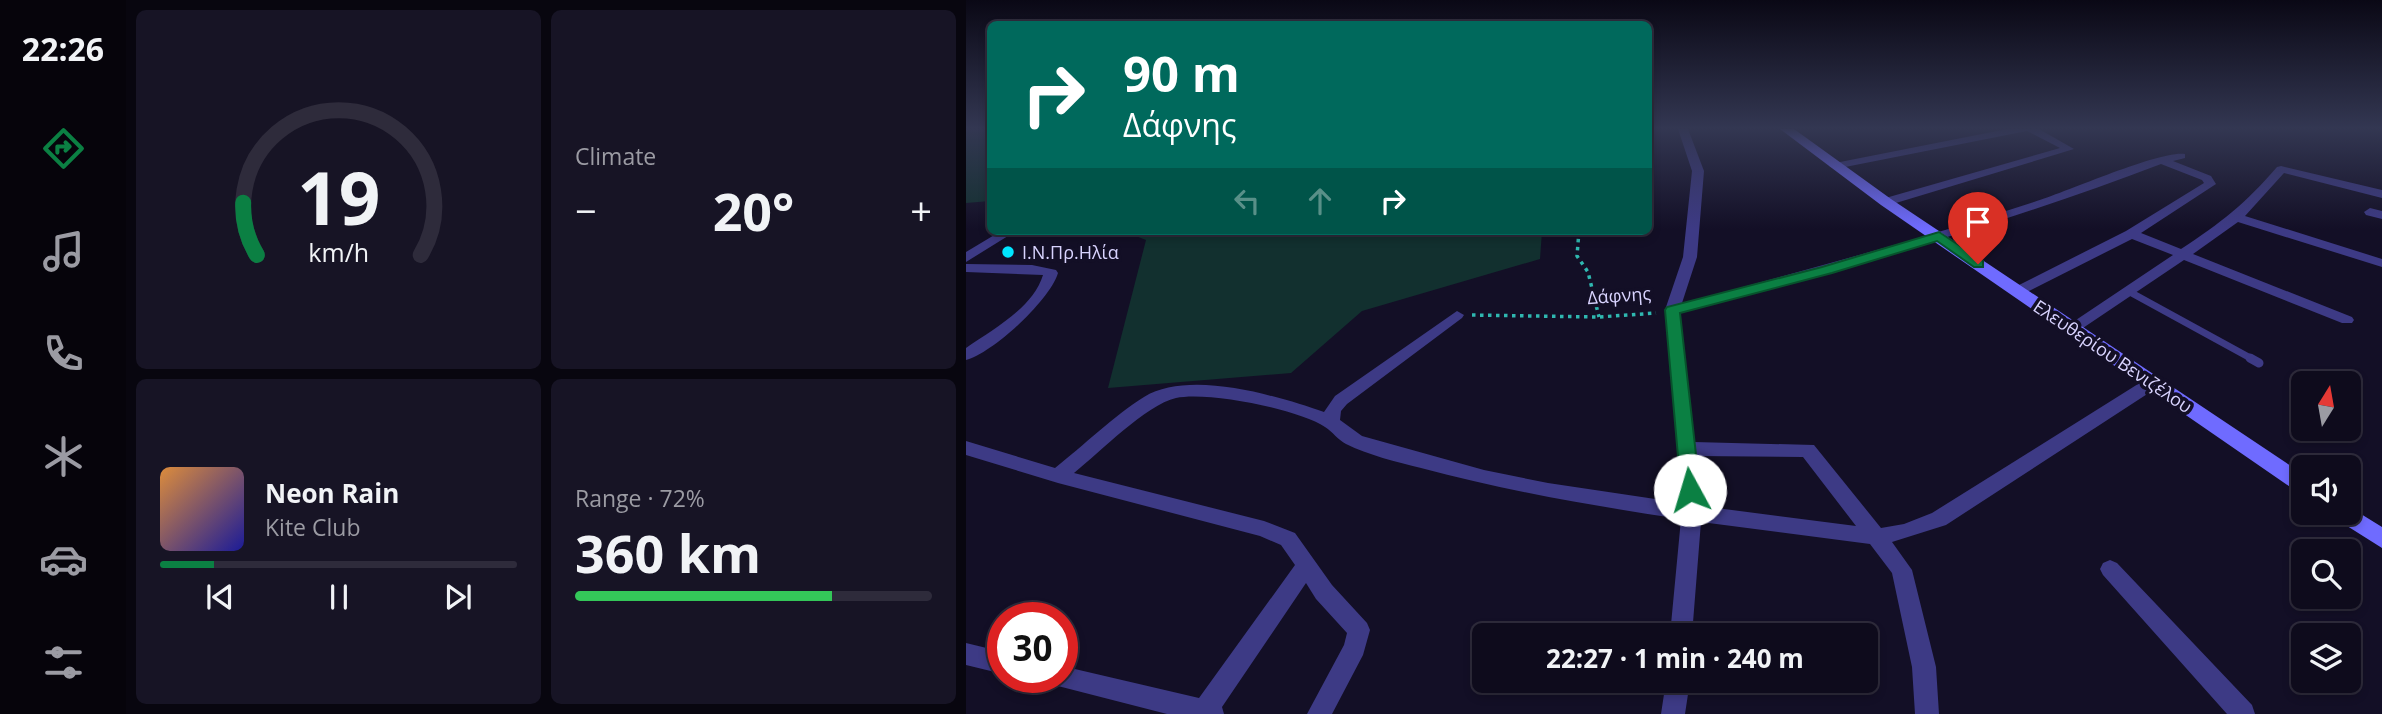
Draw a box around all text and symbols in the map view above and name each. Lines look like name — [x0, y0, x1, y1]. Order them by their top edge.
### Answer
text: 22:26 — [22, 27, 104, 70]
text: 90 m — [1123, 40, 1240, 106]
icon: right — [1008, 49, 1099, 140]
text: Δάφνης — [1123, 103, 1236, 146]
icon: directions — [39, 124, 88, 173]
text: Climate — [575, 140, 656, 172]
text: 19 — [297, 148, 380, 247]
text: 20° — [713, 175, 794, 246]
icon: left — [1228, 182, 1266, 220]
icon: ahead — [1301, 182, 1339, 220]
icon: right — [1374, 182, 1412, 220]
text: − — [575, 184, 597, 236]
text: + — [910, 184, 932, 236]
pin — [1948, 192, 2008, 264]
icon: arrive — [1959, 203, 1997, 241]
icon: music — [39, 227, 88, 276]
text: km/h — [308, 235, 369, 269]
place label: Ι.Ν.Πρ.Ηλία — [1022, 240, 1119, 264]
marker: Ι.Ν.Πρ.Ηλία — [1000, 244, 1016, 260]
street label: Δάφνης — [1586, 281, 1652, 309]
street label: Ελευθερίου Βενιζέλου — [2029, 294, 2197, 418]
icon: phone — [39, 329, 88, 378]
north arrow — [2291, 371, 2361, 441]
map controls — [2291, 371, 2361, 693]
icon: climate — [39, 432, 88, 481]
position arrow — [1653, 453, 1727, 527]
button: sound — [2291, 455, 2361, 525]
text: Neon Rain — [265, 475, 399, 511]
text: Range · 72% — [575, 482, 705, 514]
text: Kite Club — [265, 511, 360, 543]
text: 360 km — [575, 517, 761, 588]
icon: car — [39, 535, 88, 584]
button: search — [2291, 539, 2361, 609]
icon: previous — [201, 578, 239, 616]
icon: pause — [320, 578, 358, 616]
icon: next — [439, 578, 477, 616]
speed limit sign: 30 — [987, 602, 1078, 693]
button: layers — [2291, 623, 2361, 693]
icon: filters — [39, 638, 88, 687]
text: 22:27 · 1 min · 240 m — [1546, 640, 1804, 676]

